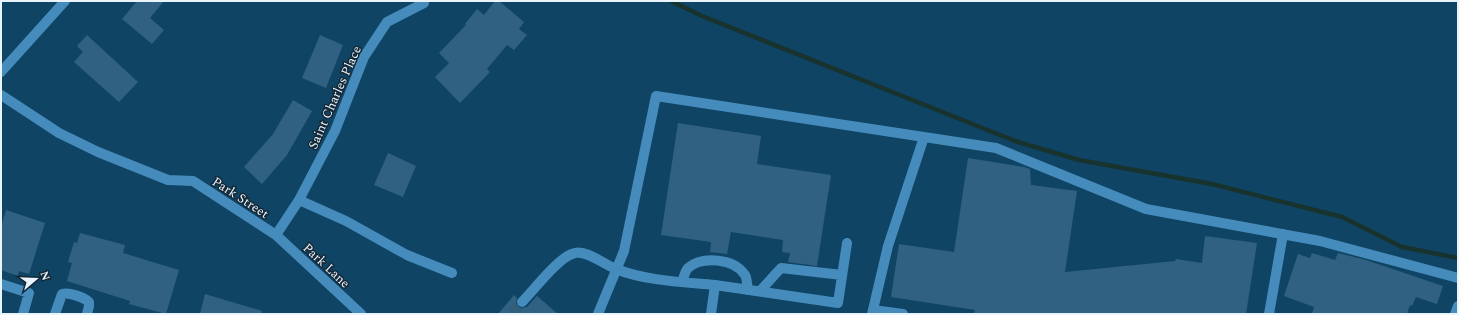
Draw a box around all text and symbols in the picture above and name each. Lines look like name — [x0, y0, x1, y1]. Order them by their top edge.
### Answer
street label: Saint Charles Place — [303, 42, 367, 152]
street label: Park Street — [208, 172, 273, 224]
street label: Park Lane — [298, 238, 355, 293]
north arrow — [16, 259, 56, 299]
text: N — [35, 269, 54, 283]

